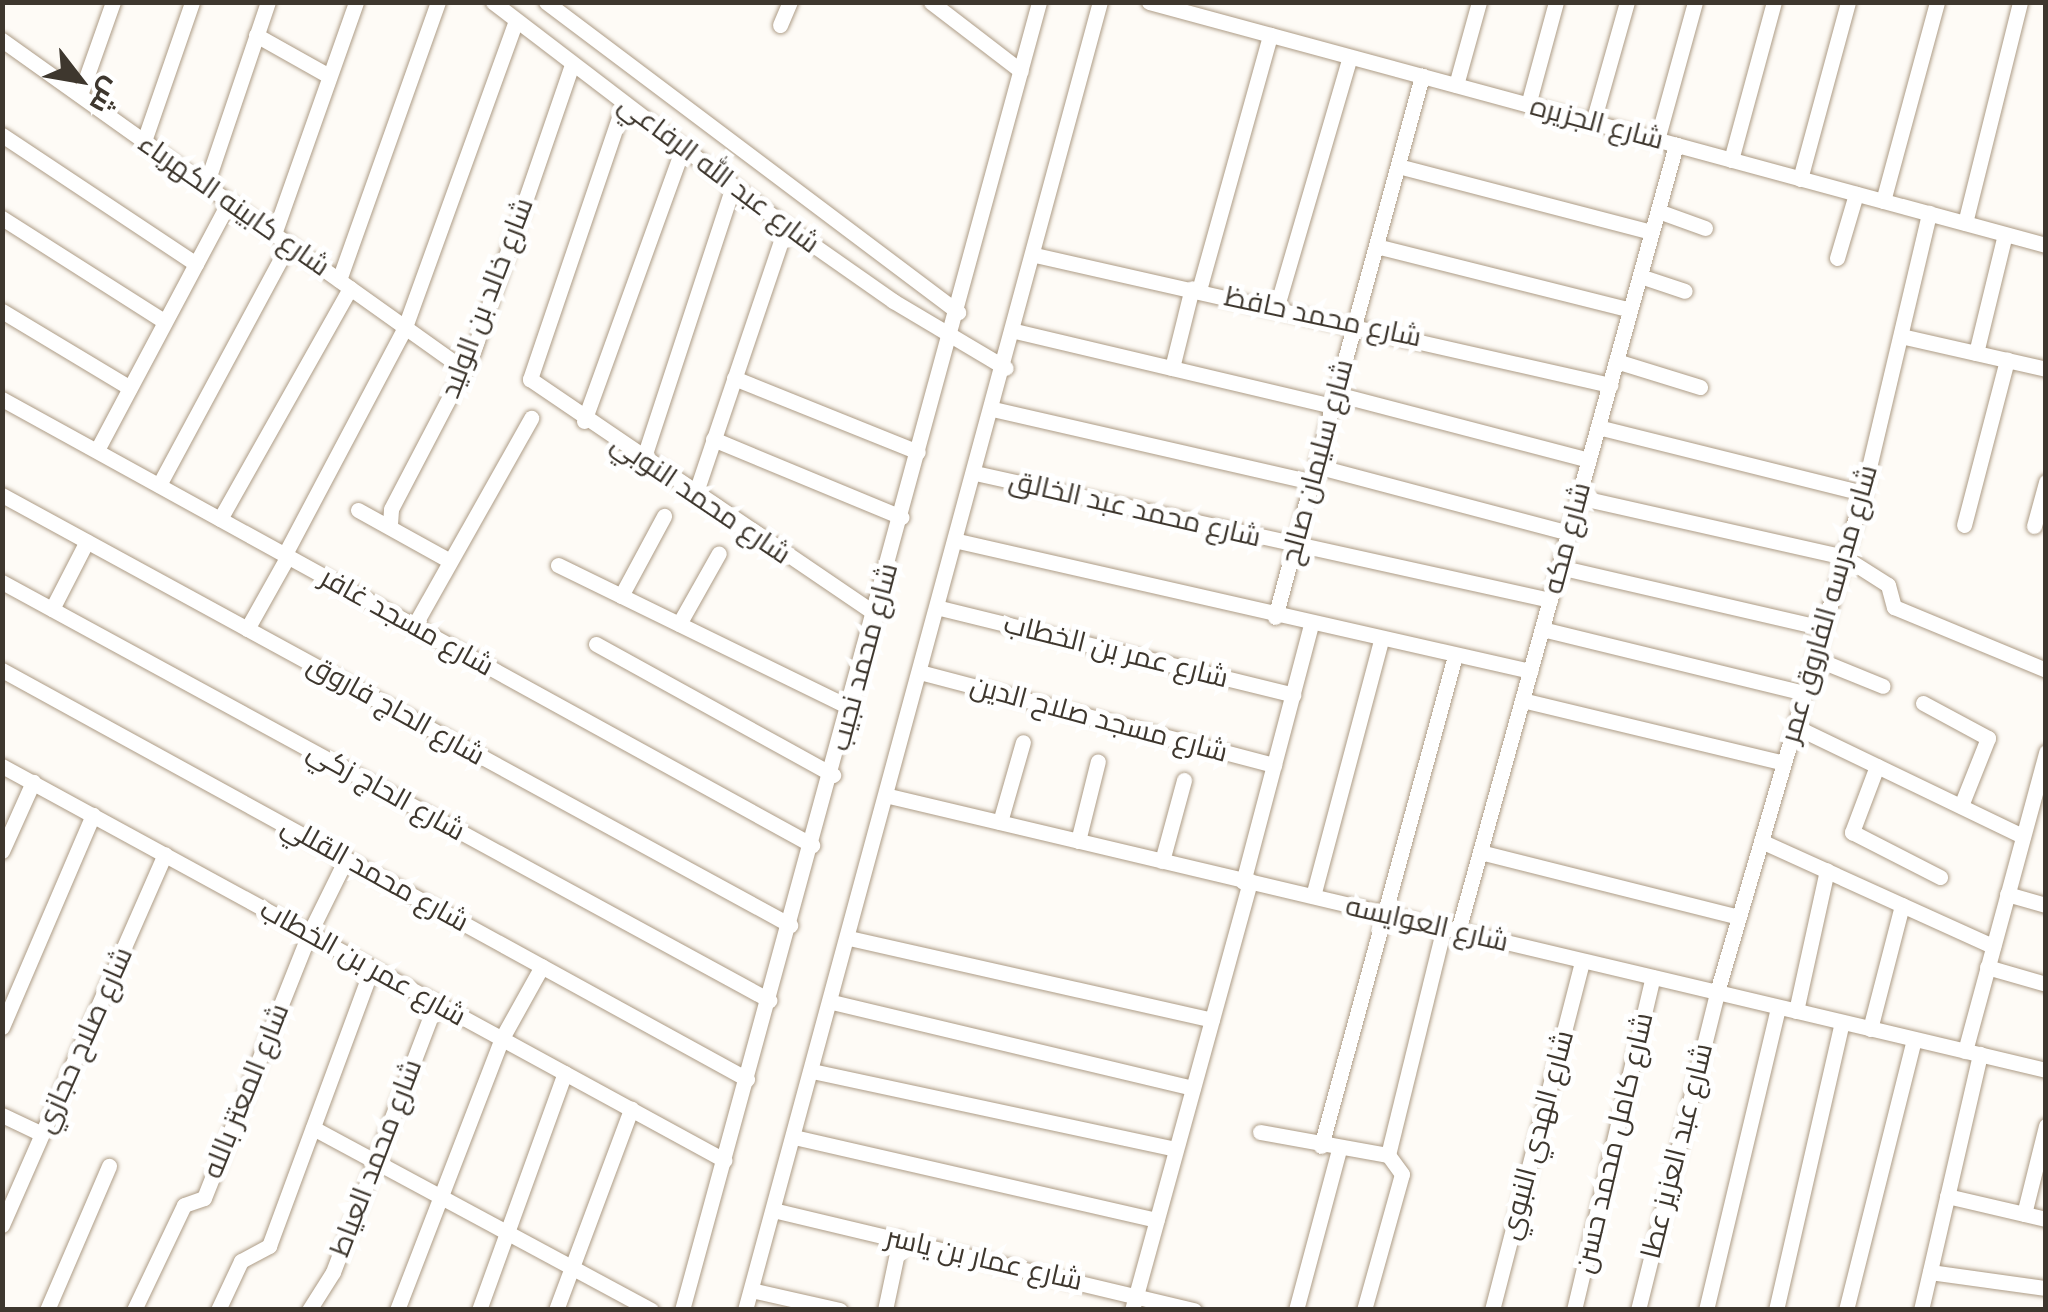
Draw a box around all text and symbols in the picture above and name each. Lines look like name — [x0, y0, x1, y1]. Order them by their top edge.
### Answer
north arrow — [30, 30, 130, 130]
text: ش — [80, 70, 131, 121]
street label: شارع عبد الله الرفاعي — [612, 88, 826, 260]
street label: شارع الجزيره — [1527, 89, 1667, 157]
street label: شارع كابينه الكهرباء — [132, 126, 336, 284]
street label: شارع خالد بن الوليد — [433, 193, 541, 403]
street label: شارع محمد حافظ — [1221, 280, 1425, 354]
street label: شارع سليمان صالح — [1273, 356, 1361, 568]
street label: شارع محمد النوبي — [605, 427, 797, 571]
street label: شارع مدرسه الفاروق عمر — [1773, 461, 1885, 747]
street label: شارع محمد عبد الخالق — [1006, 464, 1264, 554]
street label: شارع مكه — [1536, 479, 1598, 597]
street label: شارع محمد نجيب — [823, 560, 905, 754]
street label: شارع مسجد غافر — [315, 561, 499, 683]
street label: شارع عمر بن الخطاب — [1000, 607, 1232, 695]
street label: شارع الحاج فاروق — [302, 647, 490, 773]
street label: شارع مسجد صلاح الدين — [967, 668, 1231, 770]
street label: شارع الحاج زكي — [301, 734, 471, 848]
street label: شارع محمد القللي — [276, 809, 474, 939]
street label: شارع العوايسه — [1342, 889, 1512, 959]
street label: شارع عمر بن الخطاب — [254, 893, 472, 1033]
street label: شارع صلاح حجازي — [28, 942, 140, 1138]
street label: شارع المعتز بالله — [196, 999, 296, 1183]
street label: شارع كامل محمد حسن — [1568, 1009, 1660, 1277]
street label: شارع الهدي النبوي — [1493, 1027, 1581, 1243]
street label: شارع عبد العزيز عطا — [1634, 1040, 1720, 1262]
street label: شارع محمد العياط — [323, 1055, 429, 1261]
street label: شارع عمار بن ياسر — [882, 1220, 1086, 1298]

